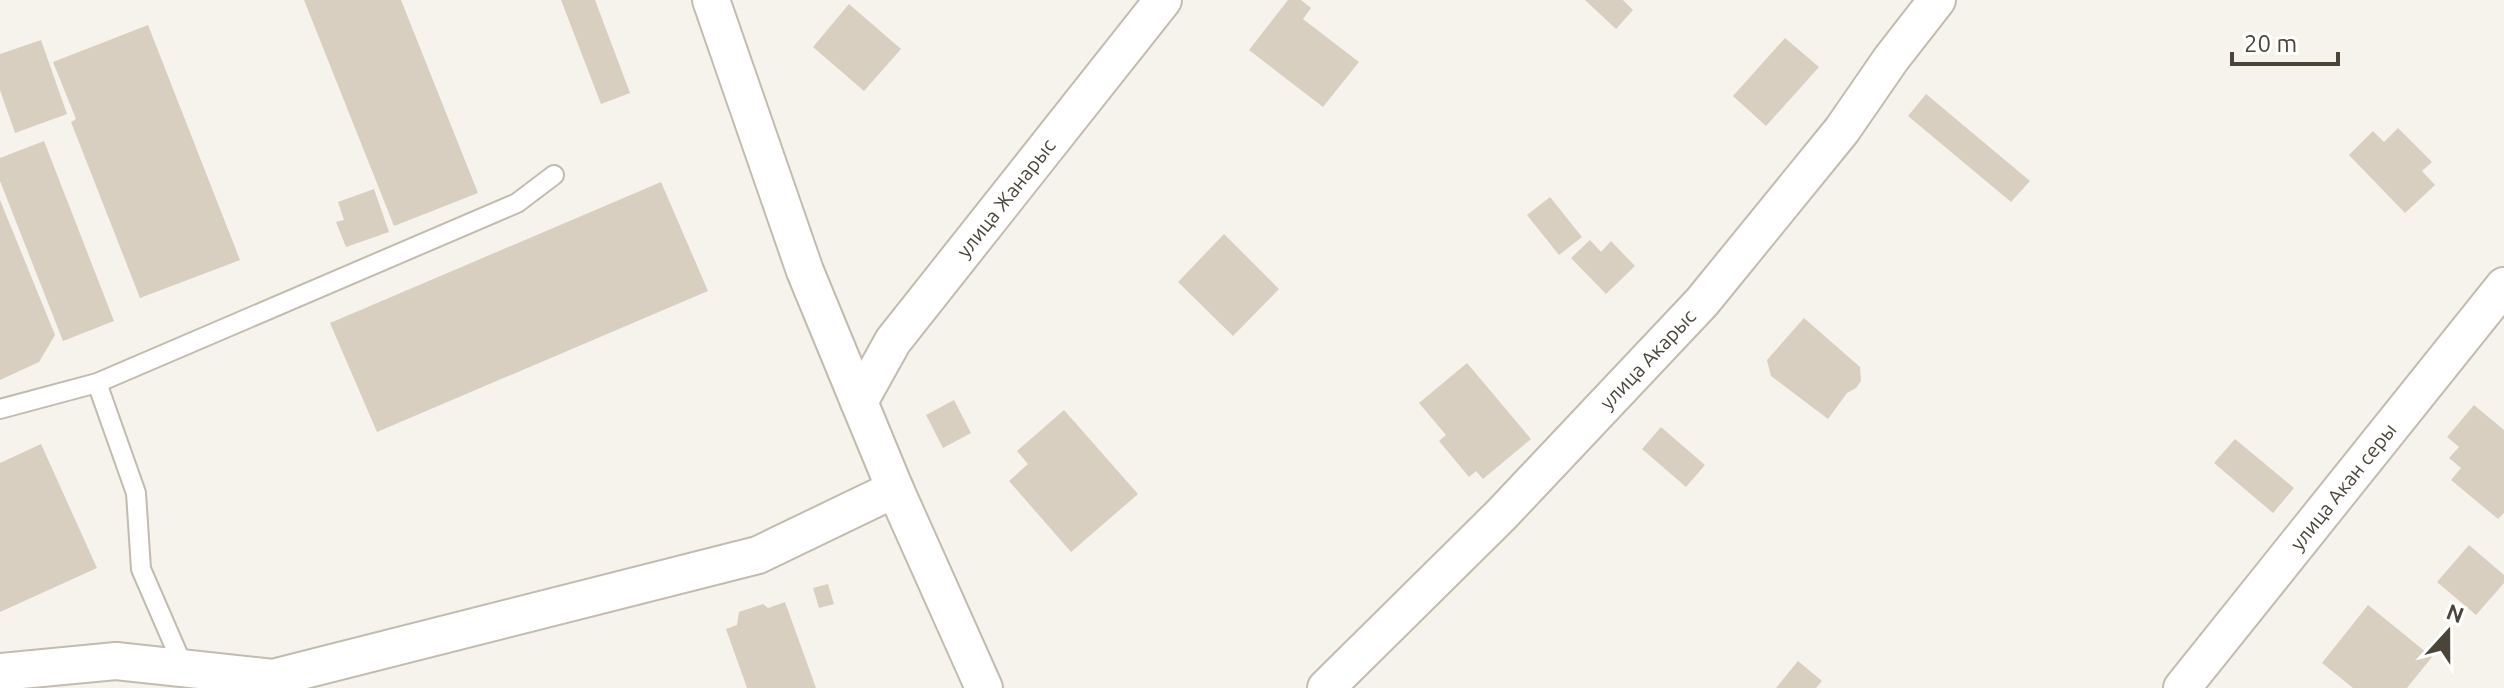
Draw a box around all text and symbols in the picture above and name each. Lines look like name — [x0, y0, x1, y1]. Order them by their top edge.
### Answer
scale bar — [2232, 16, 2338, 66]
text: 20 m — [2244, 30, 2297, 57]
street label: улица Жанарыс — [952, 134, 1060, 262]
street label: улица Акарыс — [1595, 304, 1700, 414]
street label: улица Акан серы — [2285, 418, 2401, 554]
north arrow — [2408, 592, 2488, 672]
text: N — [2443, 598, 2467, 627]

